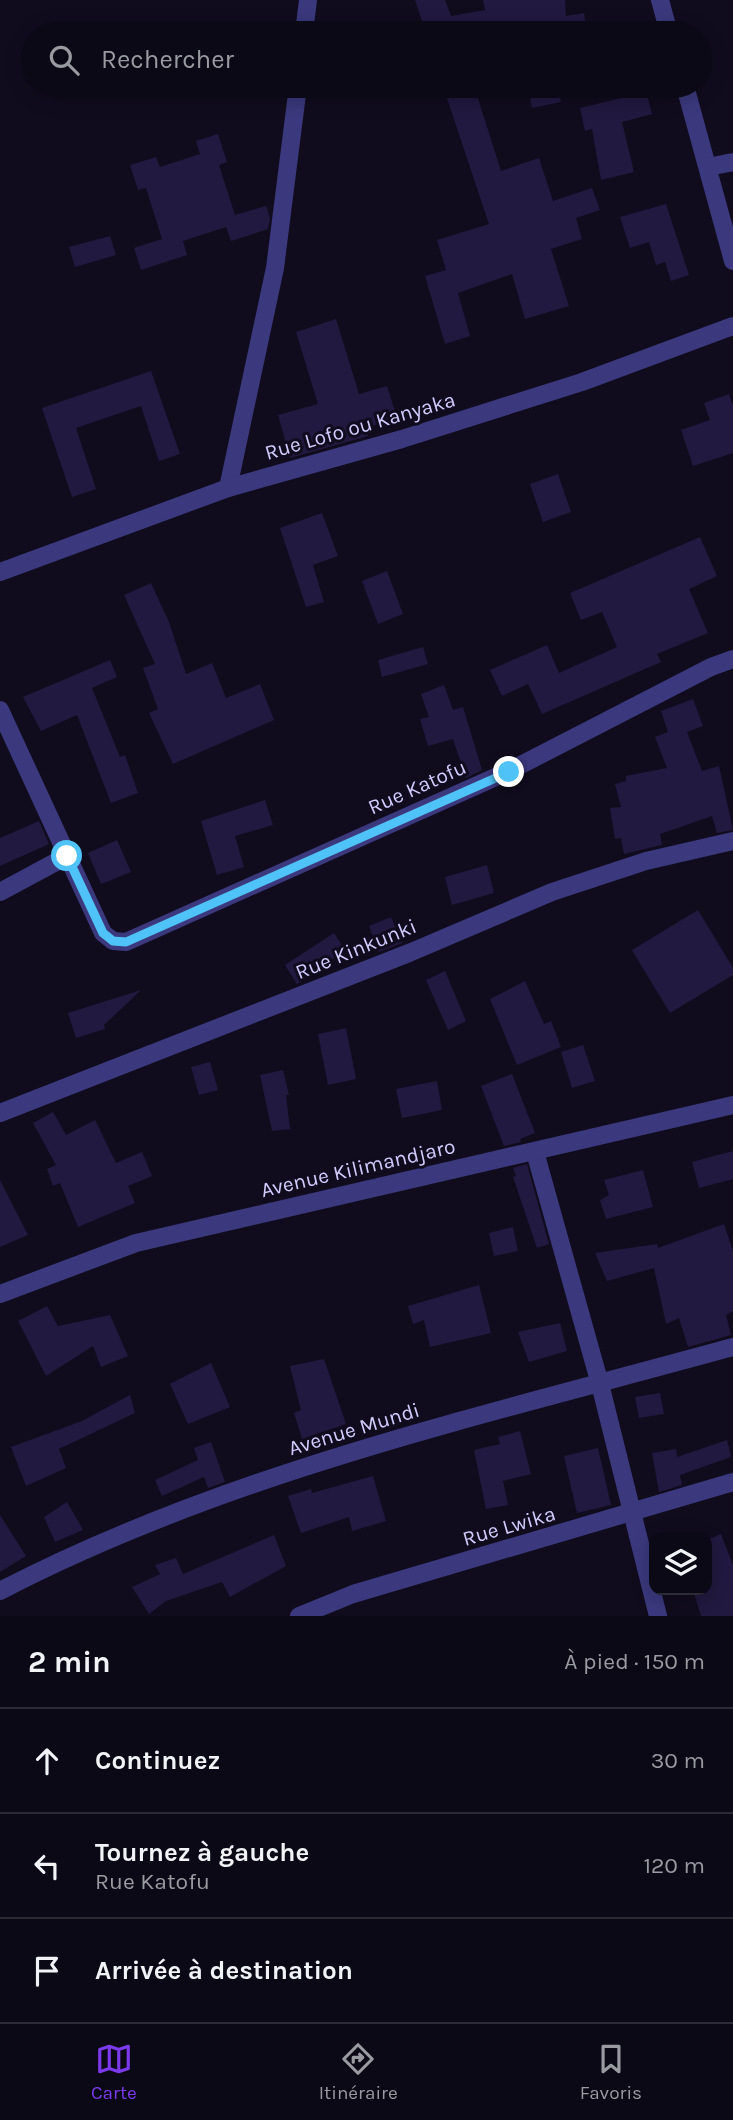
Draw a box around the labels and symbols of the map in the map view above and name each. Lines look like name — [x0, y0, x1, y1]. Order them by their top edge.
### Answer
street label: Rue Lofo ou Kanyaka — [262, 387, 458, 465]
street label: Rue Katofu — [364, 755, 470, 819]
route end — [493, 756, 524, 787]
route start — [51, 840, 82, 871]
street label: Rue Kinkunki — [292, 914, 420, 984]
street label: Avenue Kilimandjaro — [258, 1134, 458, 1202]
street label: Avenue Mundi — [285, 1398, 423, 1460]
street label: Rue Lwika — [460, 1501, 558, 1551]

